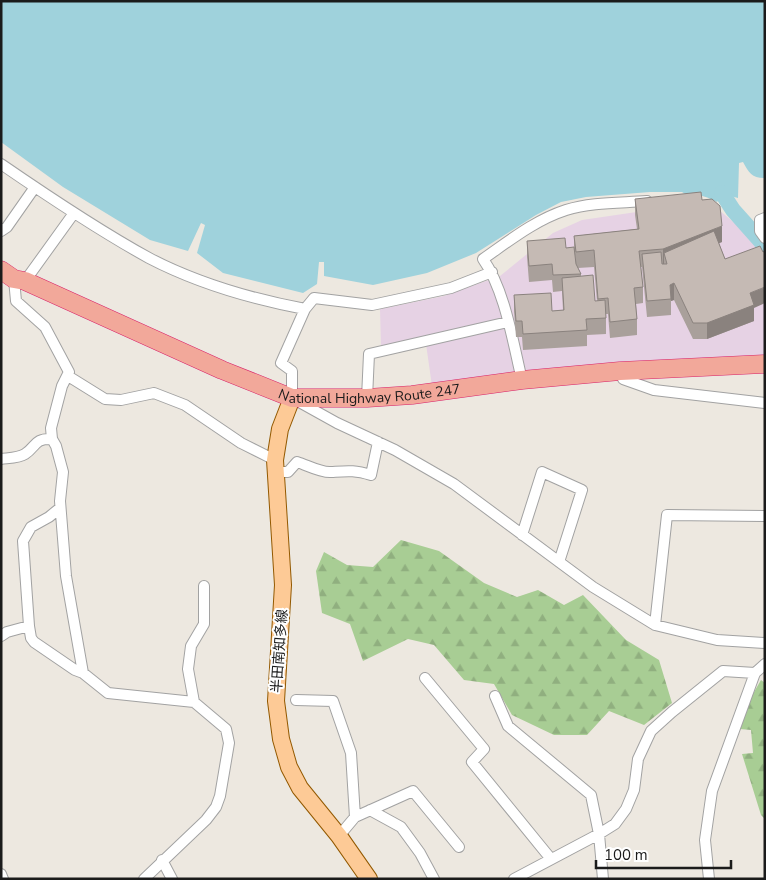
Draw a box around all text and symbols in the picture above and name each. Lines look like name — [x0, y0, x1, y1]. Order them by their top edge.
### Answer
street label: National Highway Route 247 — [275, 380, 462, 408]
street label: 半田南知多線 — [267, 608, 292, 694]
scale bar — [596, 838, 731, 870]
text: 100 m — [604, 845, 648, 865]

